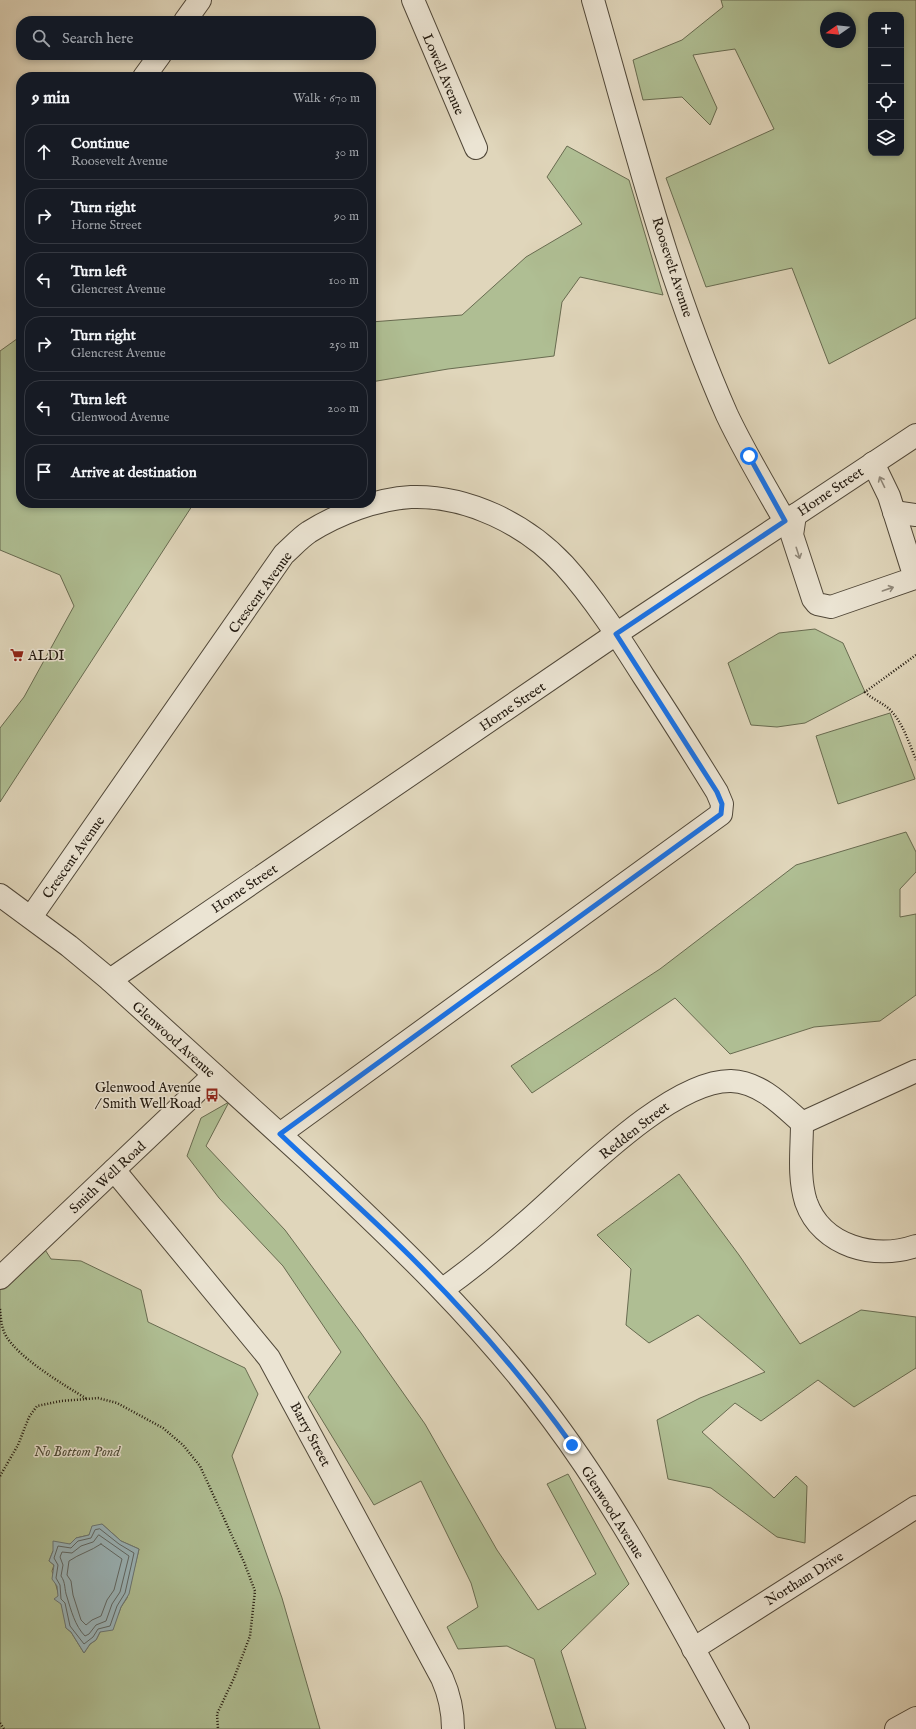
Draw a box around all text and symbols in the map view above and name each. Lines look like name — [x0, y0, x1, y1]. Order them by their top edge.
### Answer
north arrow — [820, 12, 856, 48]
map controls — [868, 12, 904, 156]
button: + — [868, 12, 904, 48]
search box — [16, 16, 376, 60]
icon: search — [30, 27, 52, 49]
text: Search here — [62, 29, 133, 48]
street label: Lowell Avenue — [418, 31, 468, 118]
button: − — [868, 48, 904, 84]
button: locate — [868, 84, 904, 120]
text: 9 min — [32, 88, 70, 109]
text: Walk · 670 m — [293, 90, 360, 107]
button: layers — [868, 120, 904, 156]
text: Continue — [71, 134, 129, 153]
icon: ahead — [33, 141, 55, 163]
text: 30 m — [335, 144, 359, 161]
text: Roosevelt Avenue — [71, 153, 168, 170]
text: Turn right — [71, 198, 136, 217]
icon: right — [33, 205, 55, 227]
text: 90 m — [334, 208, 359, 225]
street label: Roosevelt Avenue — [647, 215, 697, 320]
text: Horne Street — [71, 217, 142, 234]
text: Turn left — [71, 262, 127, 281]
icon: left — [33, 269, 55, 291]
text: 100 m — [329, 272, 359, 289]
text: Glencrest Avenue — [71, 281, 166, 298]
text: Turn right — [71, 326, 136, 345]
icon: right — [33, 333, 55, 355]
text: 250 m — [329, 336, 359, 353]
text: Glencrest Avenue — [71, 345, 166, 362]
text: Turn left — [71, 390, 127, 409]
icon: left — [33, 397, 55, 419]
text: 200 m — [327, 400, 359, 417]
text: Glenwood Avenue — [71, 409, 170, 426]
route start — [740, 447, 758, 465]
icon: arrive — [33, 461, 55, 483]
text: Arrive at destination — [71, 463, 197, 482]
street label: Horne Street — [794, 463, 867, 521]
one-way arrow — [878, 477, 885, 489]
one-way arrow — [795, 547, 802, 560]
street label: Crescent Avenue — [225, 548, 297, 637]
one-way arrow — [882, 584, 894, 592]
supermarket icon: ALDI — [9, 647, 25, 663]
place label: ALDI — [27, 647, 65, 665]
street label: Horne Street — [476, 678, 549, 736]
street label: Crescent Avenue — [39, 812, 109, 902]
street label: Horne Street — [208, 860, 281, 918]
street label: Glenwood Avenue — [128, 998, 219, 1082]
place label: Glenwood Avenue / Smith Well Road — [95, 1079, 202, 1113]
bus stop icon: Glenwood Avenue / Smith Well Road — [204, 1087, 220, 1103]
street label: Redden Street — [596, 1098, 673, 1164]
street label: Smith Well Road — [66, 1137, 150, 1218]
street label: Barry Street — [286, 1399, 335, 1470]
route end — [563, 1436, 581, 1454]
park label: No Bottom Pond — [34, 1443, 121, 1461]
street label: Glenwood Avenue — [576, 1463, 648, 1563]
street label: Northam Drive — [762, 1547, 848, 1610]

